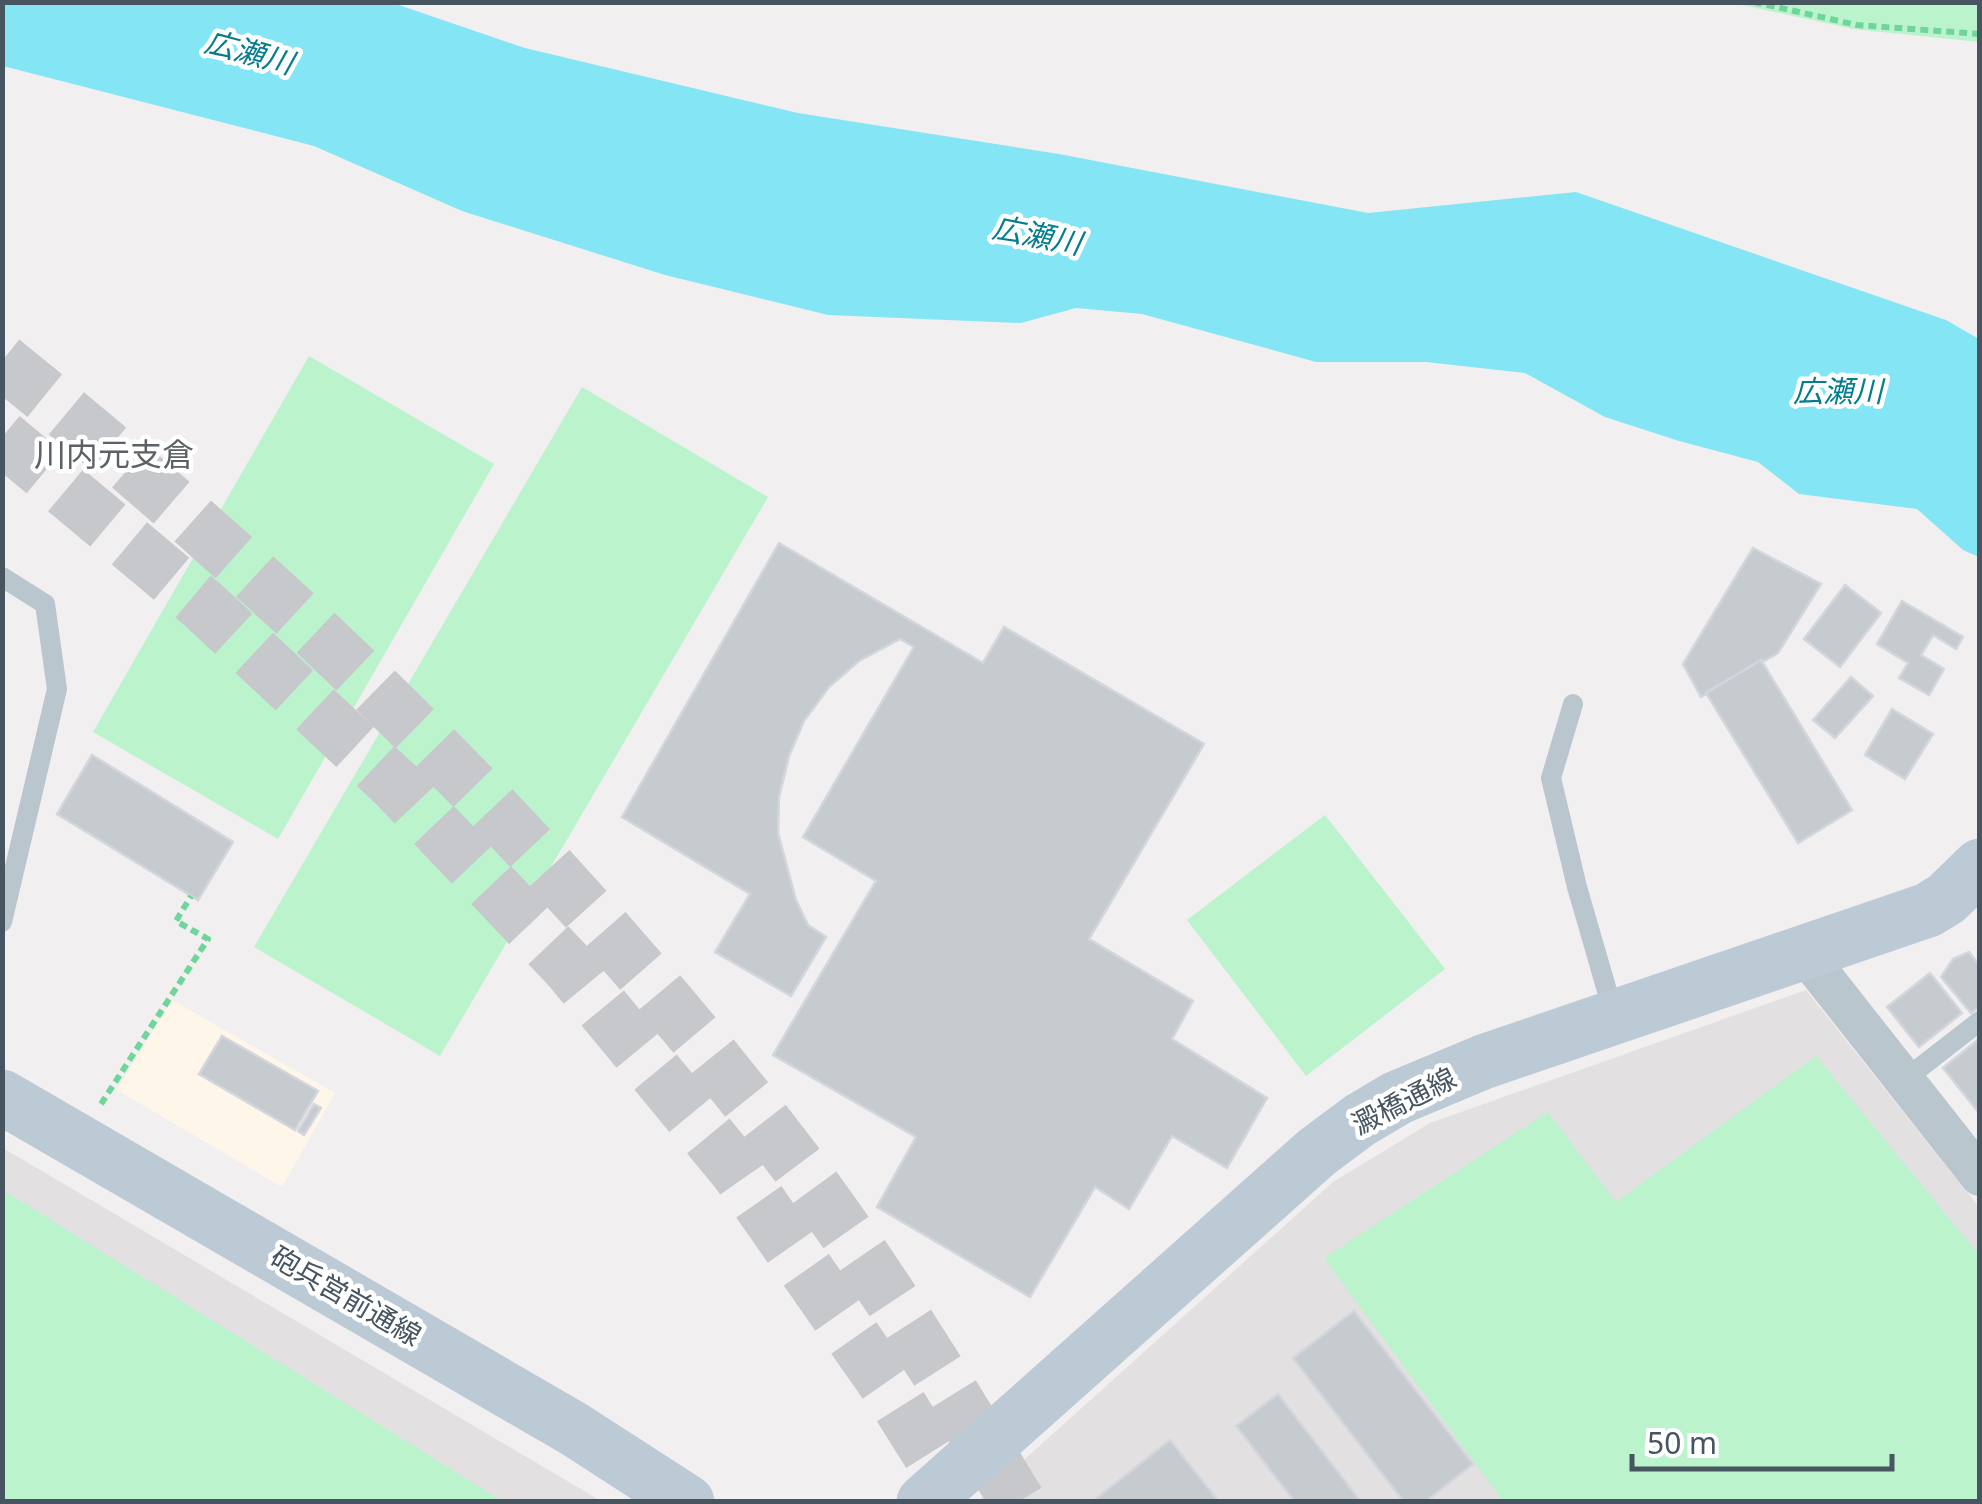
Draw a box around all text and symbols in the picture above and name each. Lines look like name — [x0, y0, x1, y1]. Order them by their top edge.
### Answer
water label: 広瀬川 — [201, 20, 301, 84]
water label: 広瀬川 — [989, 206, 1088, 264]
water label: 広瀬川 — [1793, 370, 1886, 411]
district label: 川内元支倉 — [34, 432, 194, 475]
street label: 澱橋通線 — [1345, 1058, 1462, 1142]
street label: 砲兵営前通線 — [264, 1237, 429, 1354]
scale bar — [1632, 1409, 1892, 1471]
text: 50 m — [1647, 1422, 1717, 1463]

